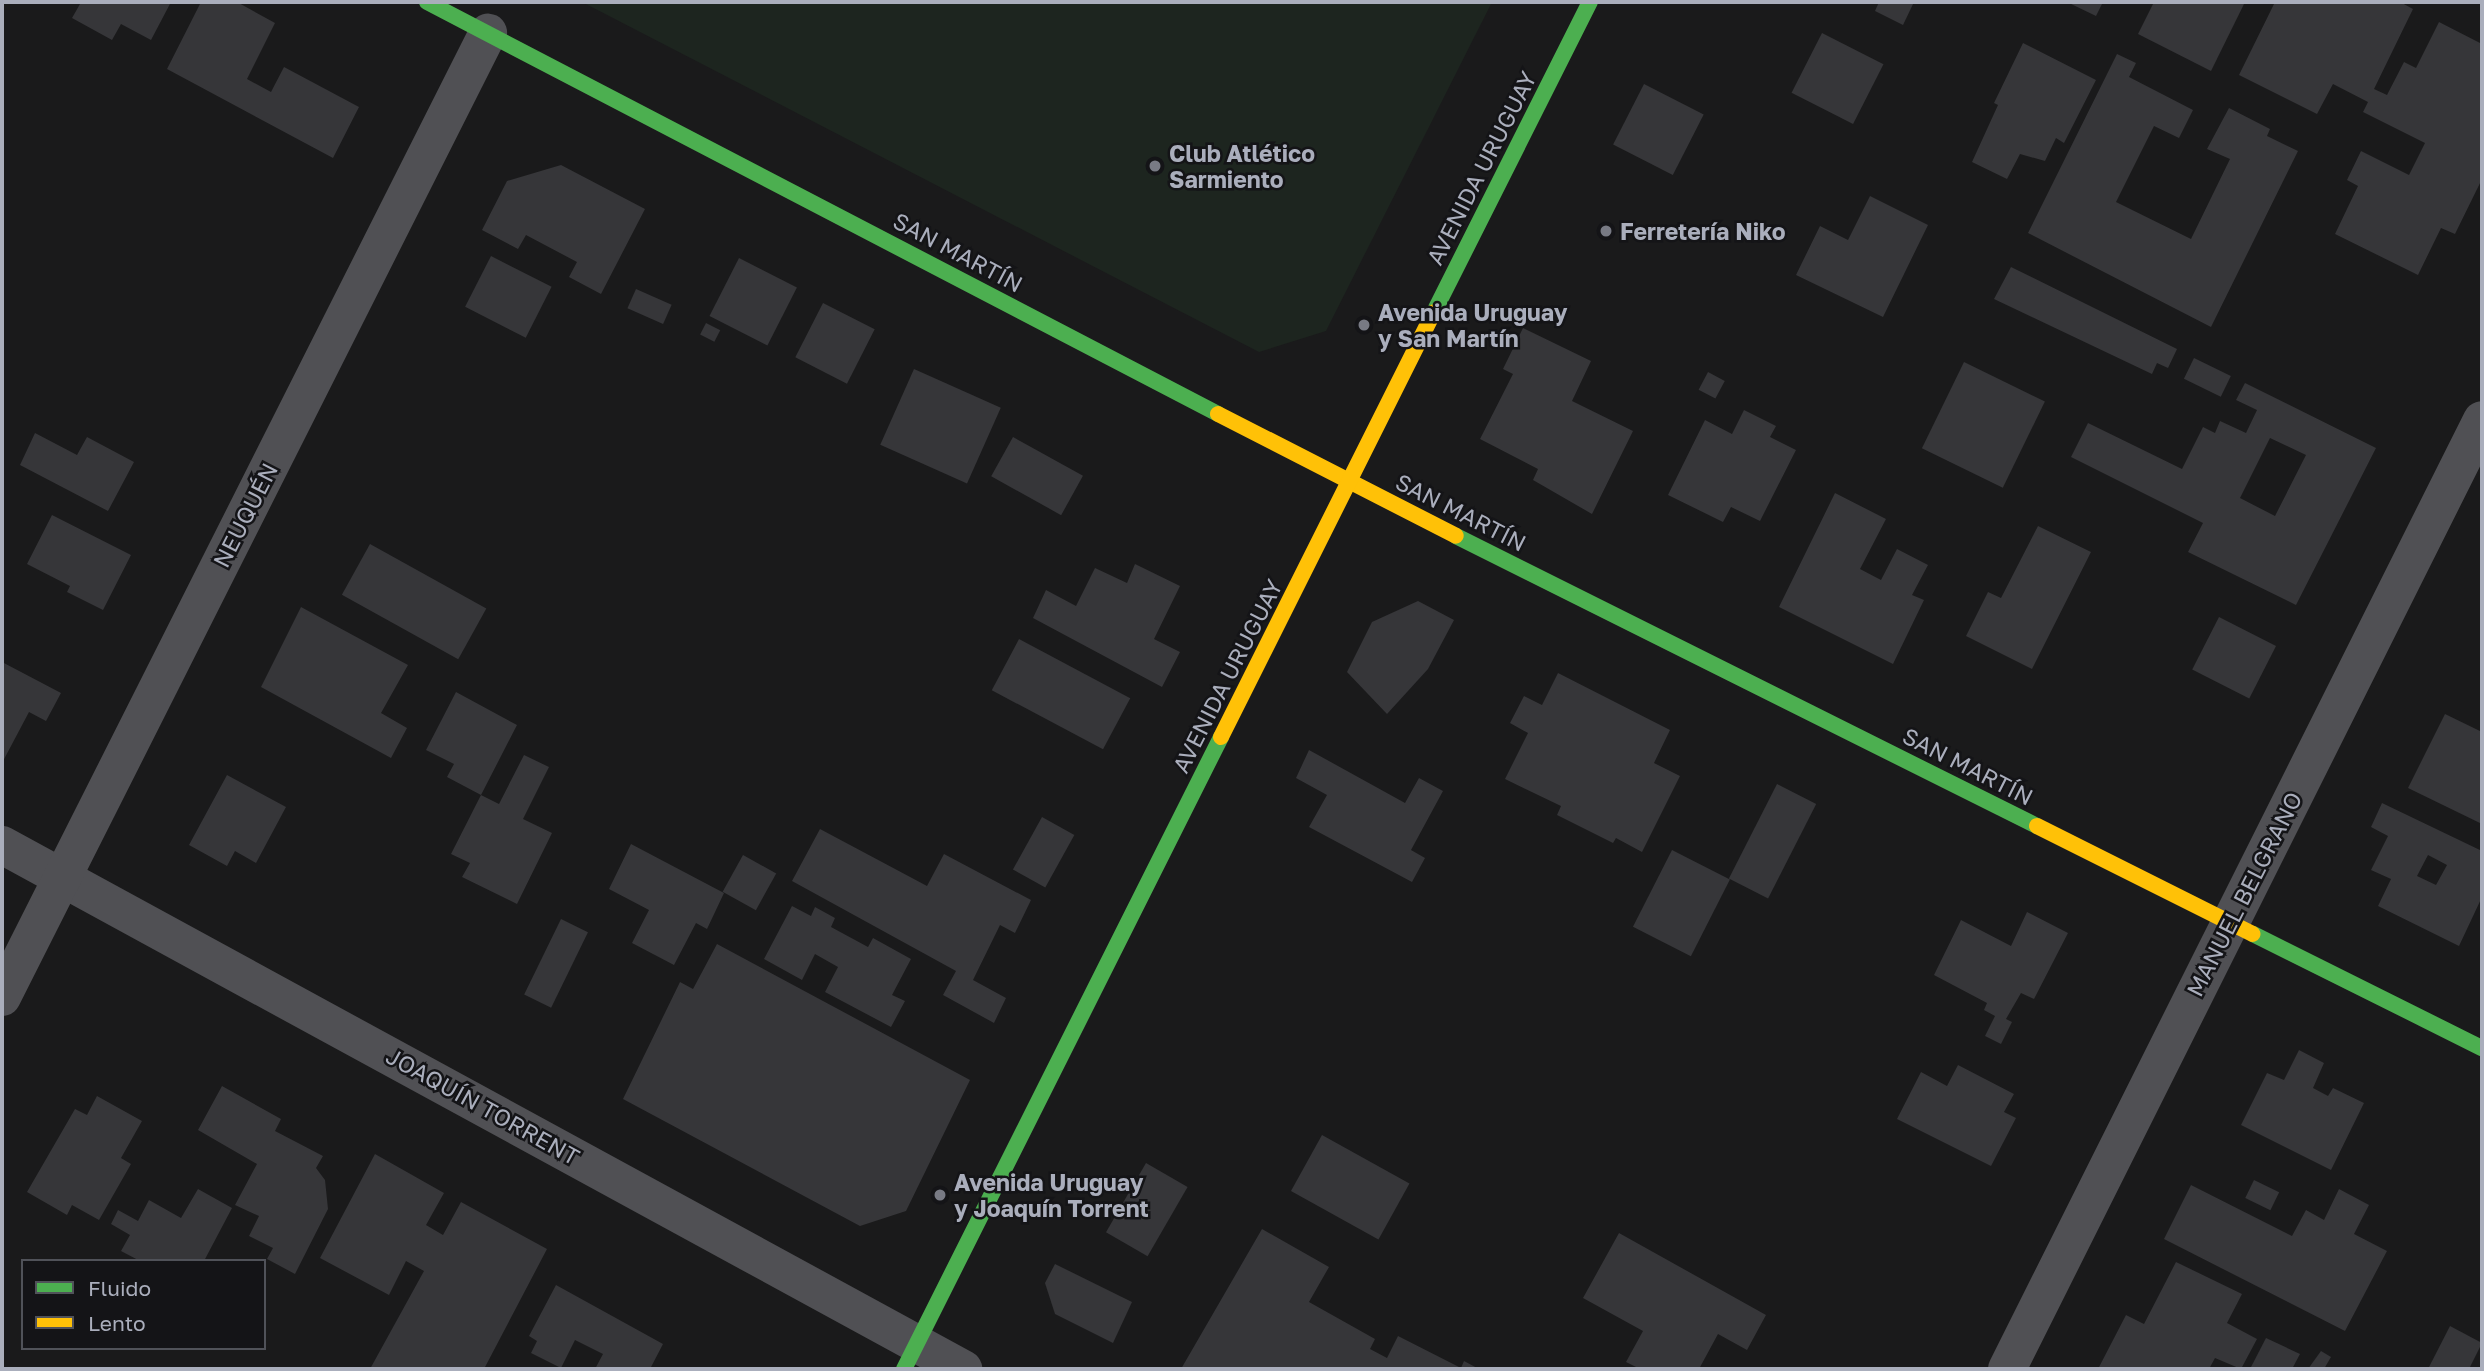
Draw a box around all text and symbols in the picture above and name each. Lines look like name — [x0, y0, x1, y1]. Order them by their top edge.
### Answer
street label: AVENIDA URUGUAY — [1420, 67, 1542, 269]
place label: Club Atlético Sarmiento — [1169, 139, 1315, 193]
marker: Club Atlético Sarmiento — [1147, 158, 1163, 174]
street label: SAN MARTÍN — [889, 206, 1027, 298]
place label: Ferretería Niko — [1620, 217, 1786, 245]
marker: Ferretería Niko — [1598, 223, 1614, 239]
place label: Avenida Uruguay y San Martín — [1378, 298, 1567, 352]
marker: Avenida Uruguay y San Martín — [1356, 317, 1372, 333]
street label: NEUQUÉN — [207, 458, 283, 572]
street label: SAN MARTÍN — [1391, 467, 1531, 557]
street label: AVENIDA URUGUAY — [1166, 575, 1288, 777]
street label: SAN MARTÍN — [1898, 721, 2038, 811]
street label: MANUEL BELGRANO — [2180, 787, 2308, 1001]
street label: JOAQUÍN TORRENT — [382, 1041, 584, 1171]
place label: Avenida Uruguay y Joaquín Torrent — [954, 1168, 1149, 1222]
marker: Avenida Uruguay y Joaquín Torrent — [932, 1187, 948, 1203]
legend — [21, 1259, 266, 1350]
text: Fluido — [88, 1275, 151, 1301]
text: Lento — [88, 1310, 146, 1336]

